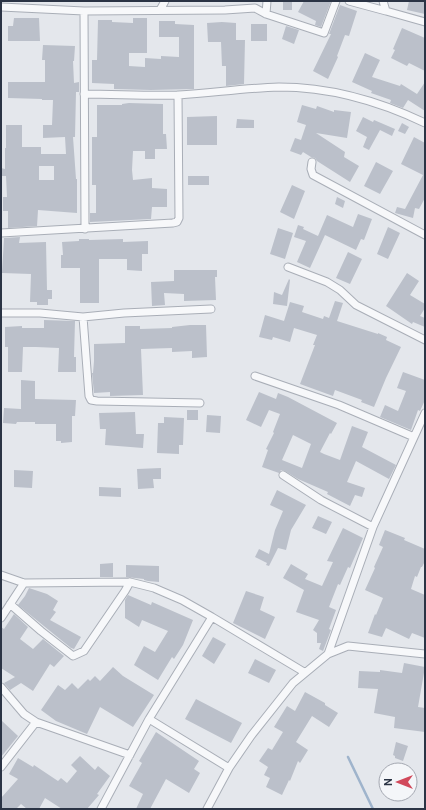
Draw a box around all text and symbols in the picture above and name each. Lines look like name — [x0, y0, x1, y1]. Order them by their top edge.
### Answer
north arrow — [378, 762, 418, 802]
text: N — [381, 778, 395, 786]

